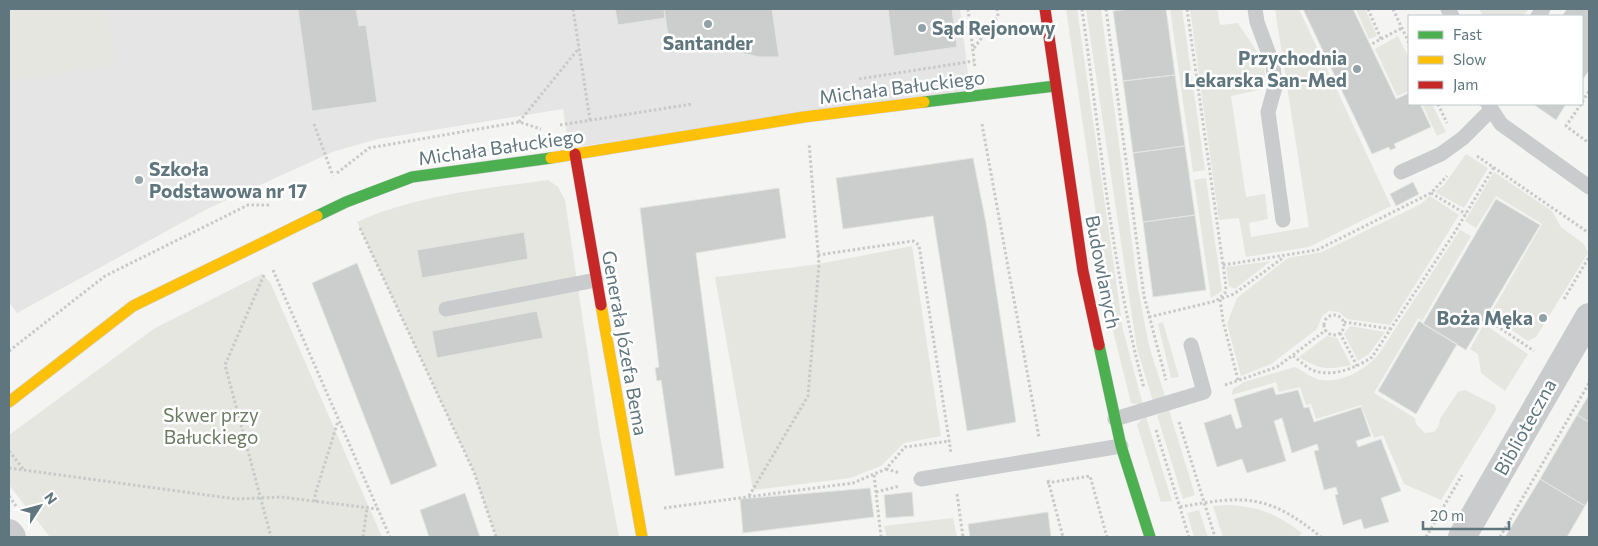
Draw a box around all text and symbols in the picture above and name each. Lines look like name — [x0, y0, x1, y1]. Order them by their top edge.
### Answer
legend — [1408, 15, 1583, 105]
place label: Sąd Rejonowy — [932, 16, 1056, 39]
marker: Santander — [702, 18, 714, 30]
marker: Sąd Rejonowy — [916, 22, 928, 34]
text: Fast — [1453, 25, 1482, 43]
place label: Santander — [663, 31, 753, 54]
place label: Przychodnia Lekarska San-Med — [1184, 46, 1347, 91]
text: Slow — [1453, 50, 1486, 68]
marker: Przychodnia Lekarska San-Med — [1351, 63, 1363, 75]
street label: Michała Bałuckiego — [818, 65, 986, 108]
text: Jam — [1453, 75, 1478, 93]
street label: Michała Bałuckiego — [417, 123, 585, 170]
place label: Szkoła Podstawowa nr 17 — [149, 157, 307, 202]
marker: Szkoła Podstawowa nr 17 — [133, 174, 145, 186]
street label: Budowlanych — [1081, 213, 1126, 331]
street label: Generała Józefa Bema — [598, 249, 653, 437]
place label: Boża Męka — [1437, 306, 1533, 329]
marker: Boża Męka — [1537, 312, 1549, 324]
street label: Biblioteczna — [1489, 375, 1560, 479]
park label: Skwer przy Bałuckiego — [163, 403, 259, 448]
north arrow — [15, 481, 65, 531]
text: N — [41, 489, 61, 507]
scale bar — [1423, 498, 1509, 530]
text: 20 m — [1430, 506, 1464, 524]

